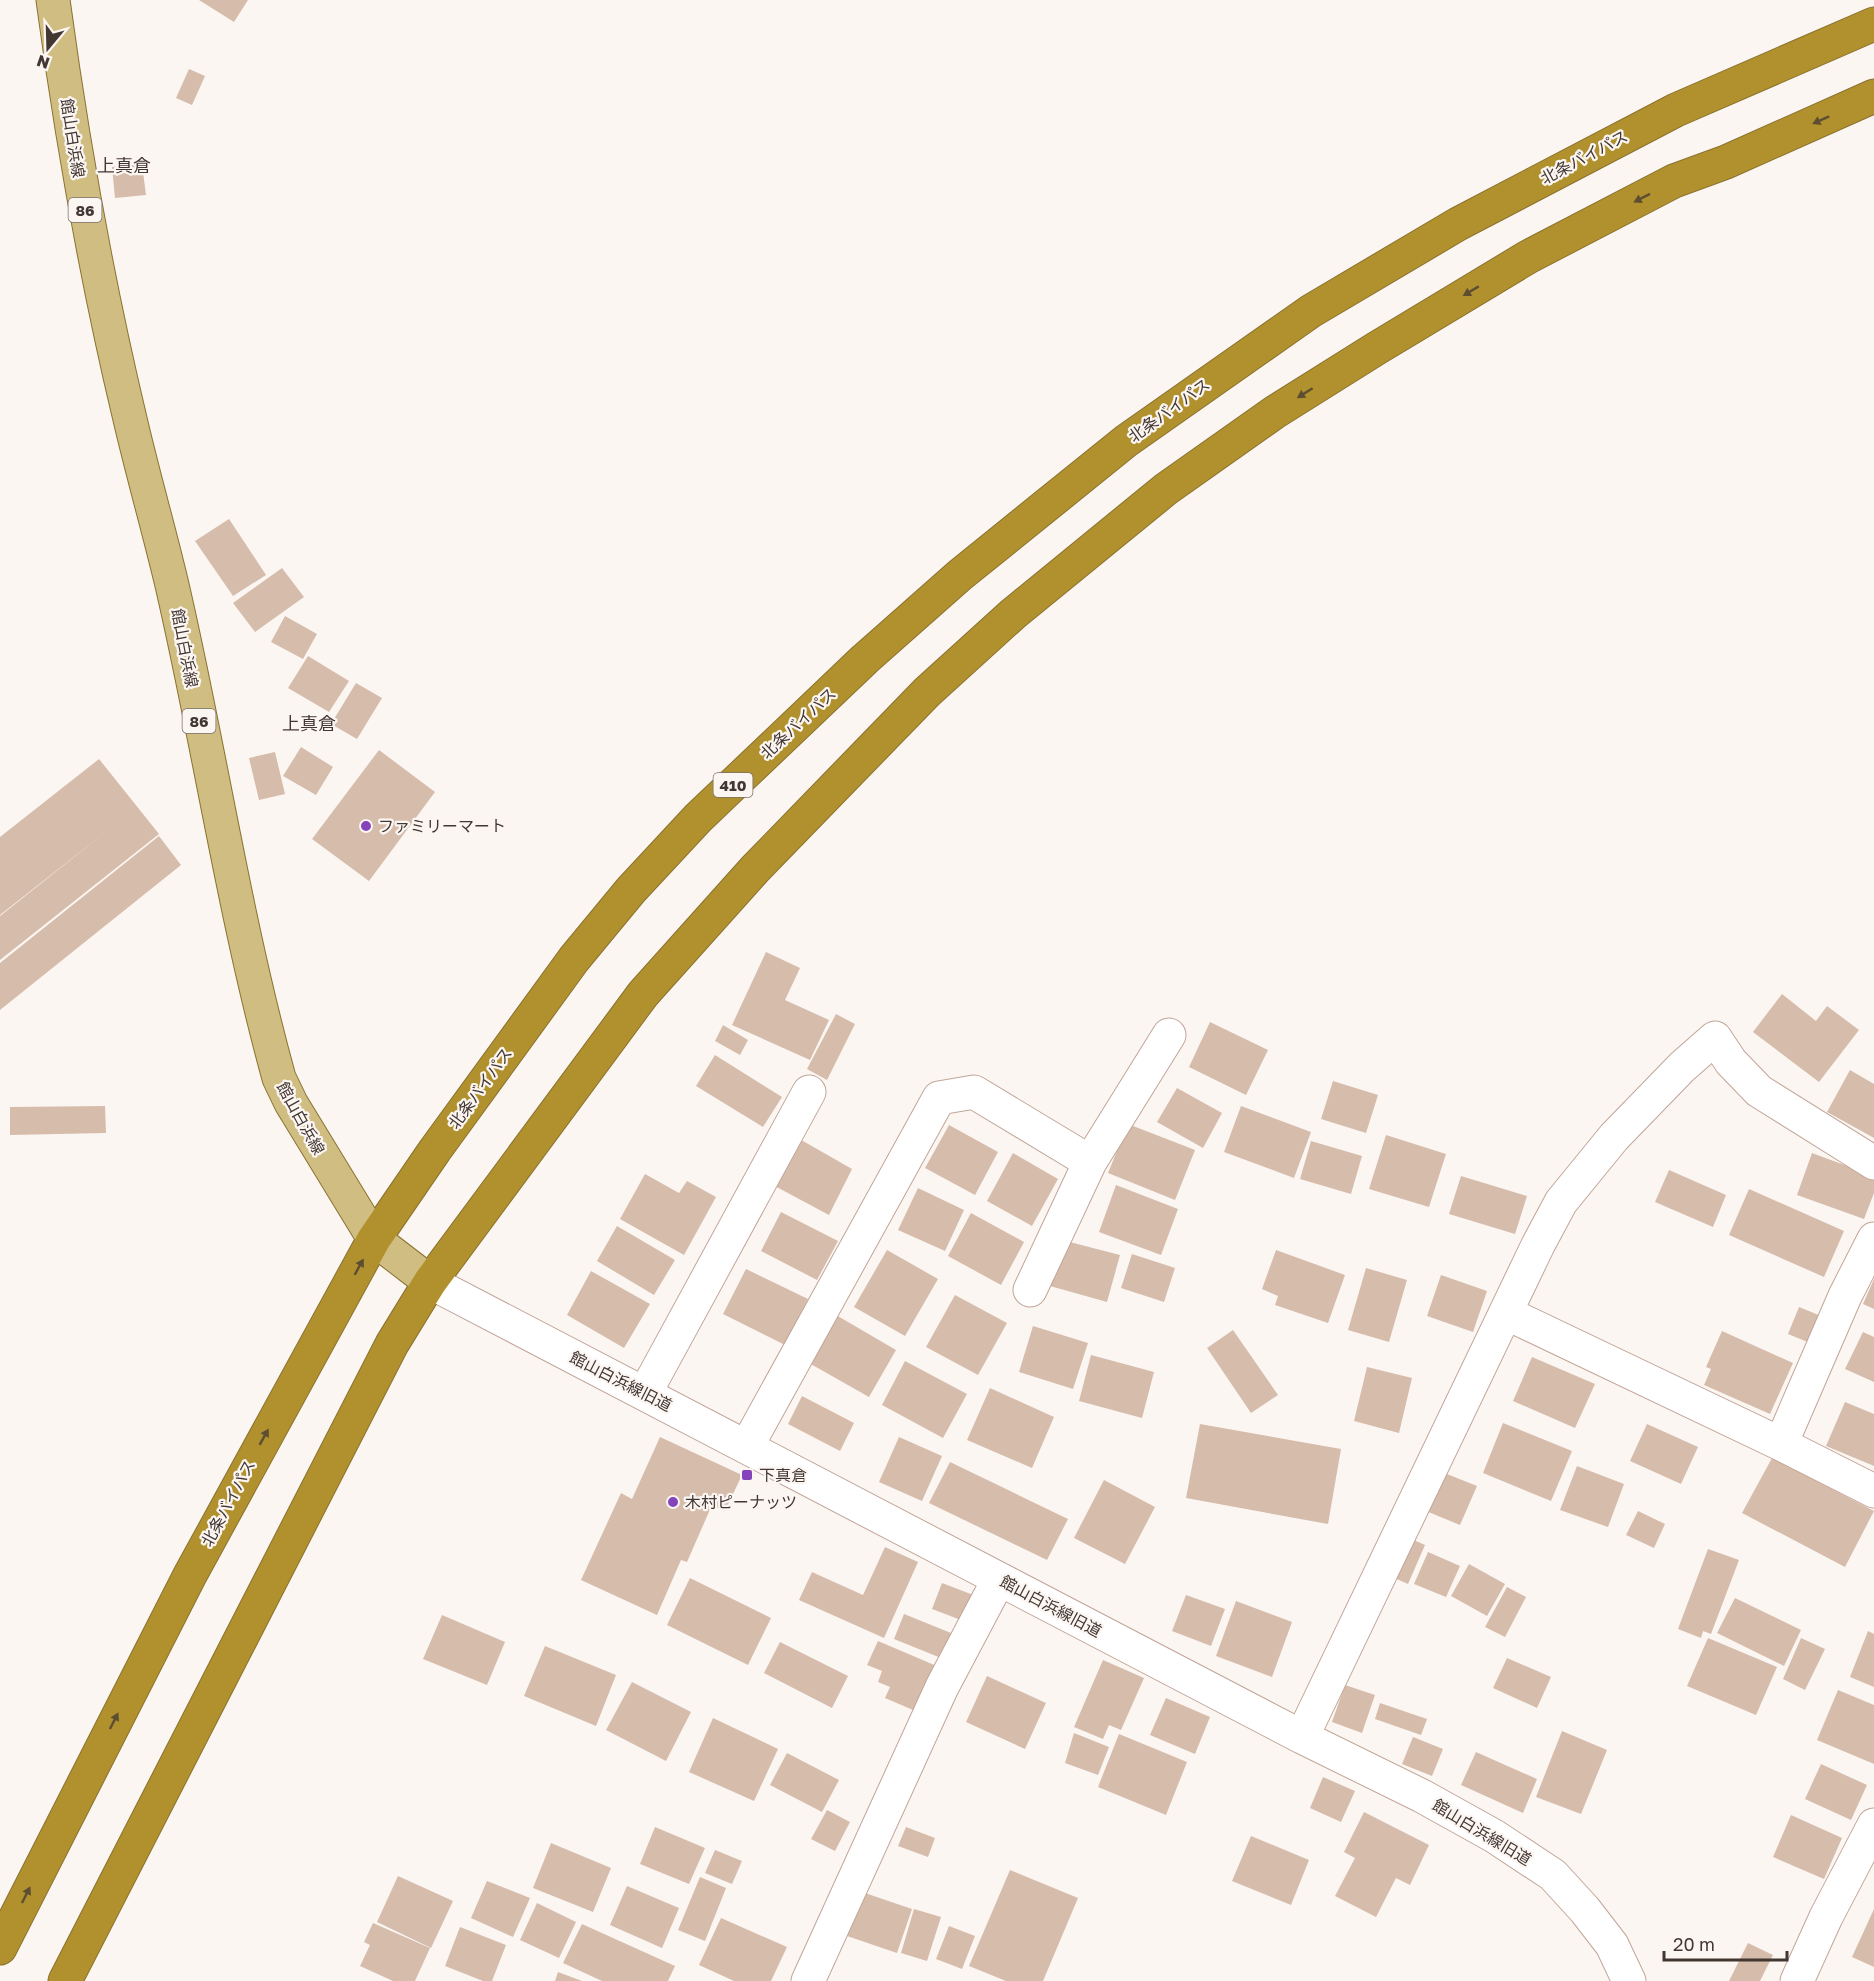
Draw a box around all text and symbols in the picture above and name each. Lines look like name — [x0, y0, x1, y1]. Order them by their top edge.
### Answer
north arrow — [18, 18, 78, 78]
text: N — [34, 51, 52, 74]
street label: 館山白浜線 — [57, 97, 89, 179]
one-way arrow — [1811, 115, 1829, 125]
street label: 北条バイパス — [1537, 126, 1631, 188]
district label: 上真倉 — [97, 154, 151, 176]
one-way arrow — [1633, 193, 1650, 203]
road number: 86 — [68, 198, 101, 222]
one-way arrow — [1463, 286, 1479, 297]
street label: 北条バイパス — [1124, 374, 1214, 446]
one-way arrow — [1297, 388, 1313, 399]
street label: 館山白浜線 — [168, 607, 202, 689]
street label: 北条バイパス — [756, 683, 840, 763]
road number: 86 — [182, 709, 216, 733]
district label: 上真倉 — [282, 712, 336, 734]
road number: 410 — [714, 773, 752, 797]
place label: ファミリーマート — [378, 816, 506, 836]
marker: ファミリーマート — [359, 819, 373, 833]
street label: 北条バイパス — [444, 1043, 516, 1133]
street label: 館山白浜線 — [273, 1078, 329, 1158]
one-way arrow — [354, 1258, 364, 1275]
street label: 館山白浜線旧道 — [567, 1347, 675, 1415]
one-way arrow — [259, 1429, 269, 1446]
street label: 北条バイパス — [197, 1456, 259, 1550]
place label: 下真倉 — [759, 1465, 807, 1485]
marker: 下真倉 — [740, 1468, 754, 1482]
place label: 木村ピーナッツ — [685, 1492, 797, 1512]
marker: 木村ピーナッツ — [666, 1495, 680, 1509]
street label: 館山白浜線旧道 — [997, 1571, 1105, 1641]
one-way arrow — [109, 1713, 119, 1730]
street label: 館山白浜線旧道 — [1429, 1795, 1535, 1869]
one-way arrow — [22, 1887, 31, 1904]
scale bar — [1664, 1924, 1787, 1962]
text: 20 m — [1673, 1933, 1715, 1955]

